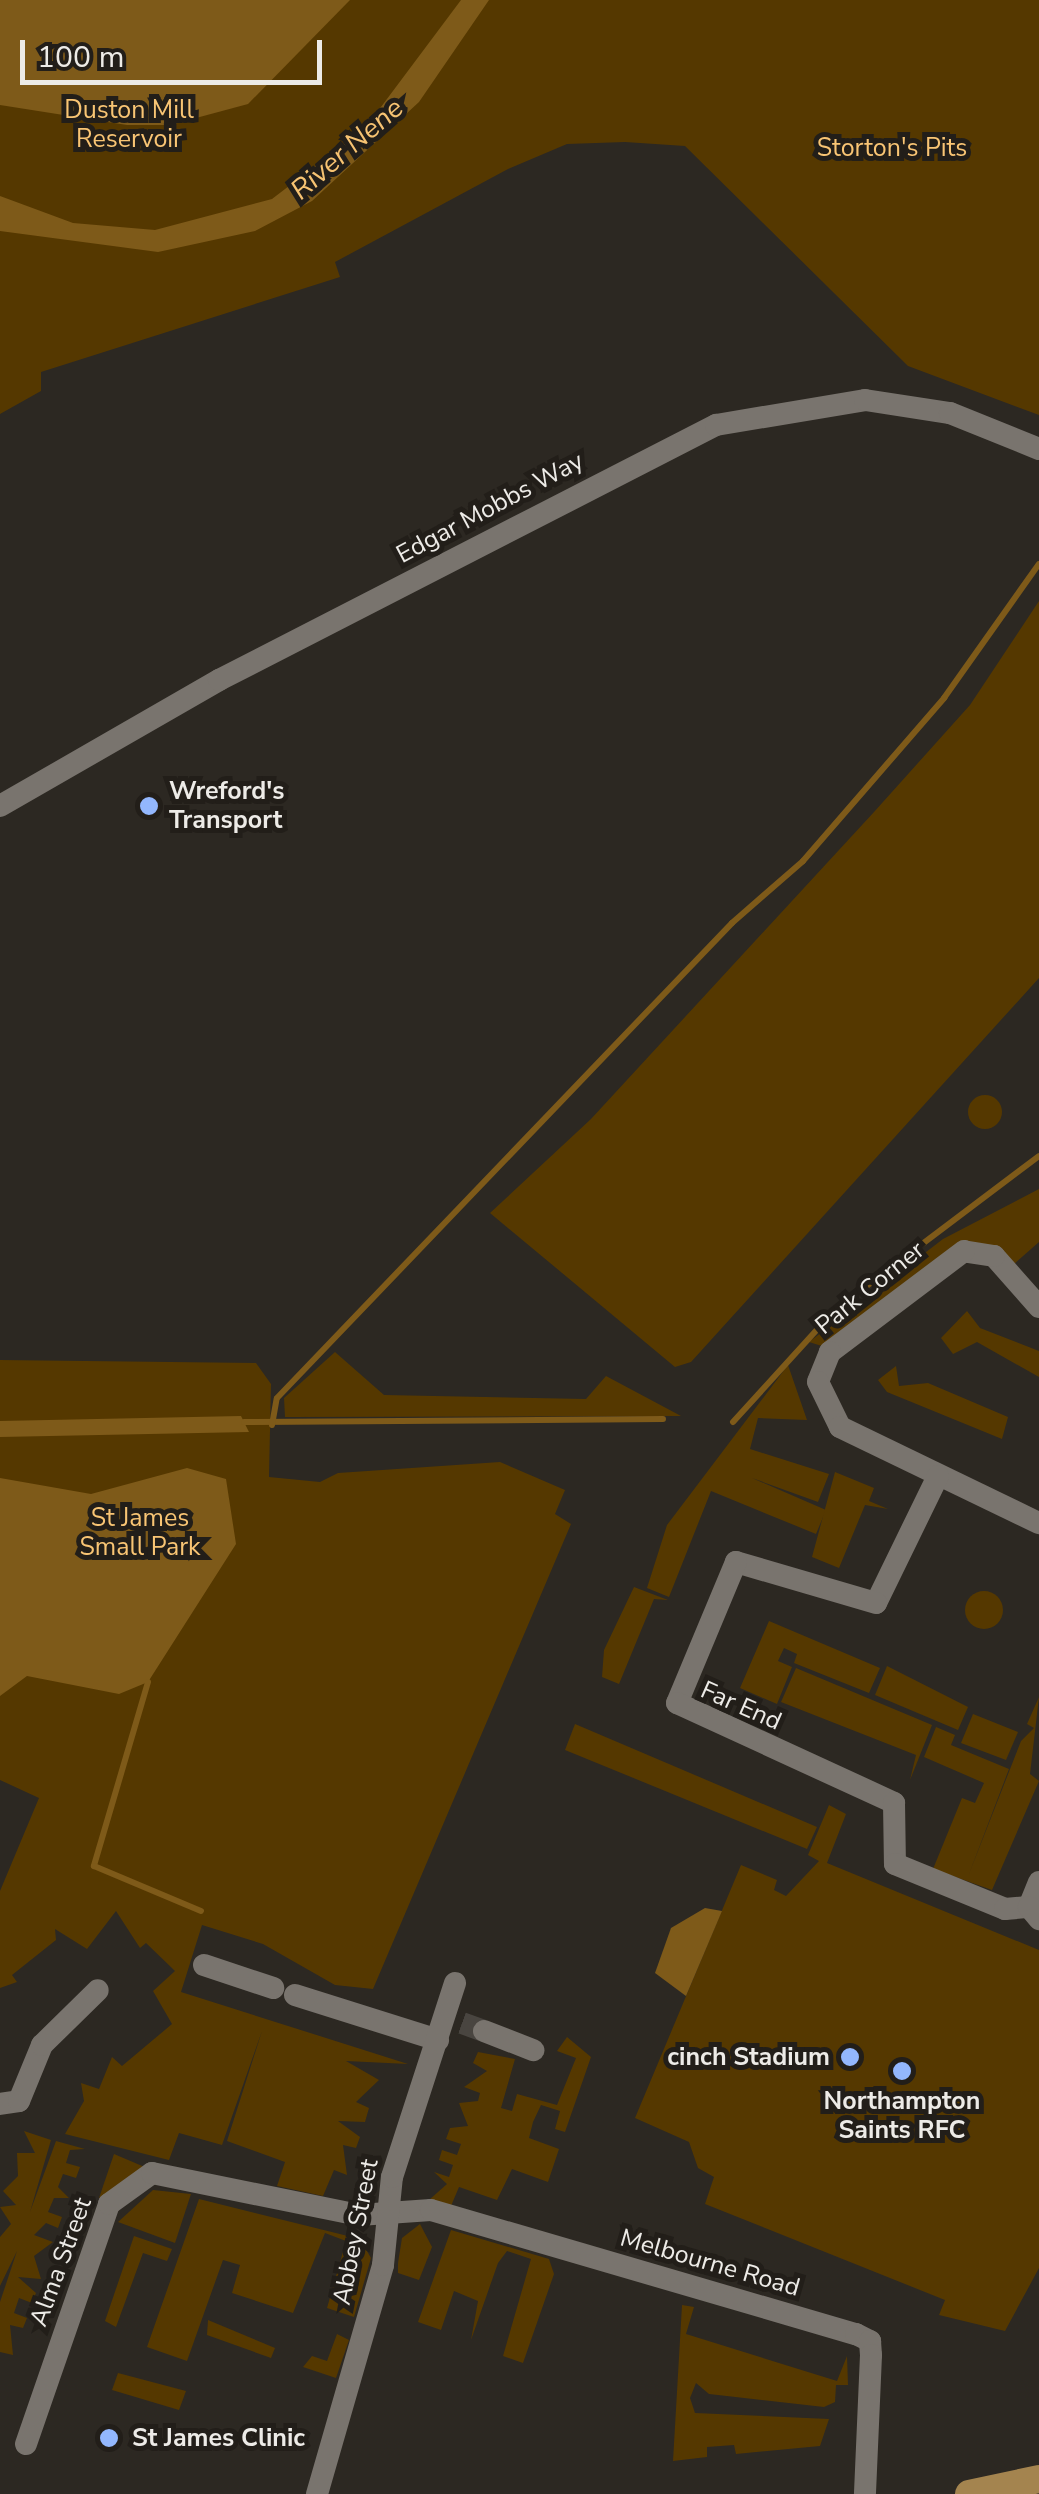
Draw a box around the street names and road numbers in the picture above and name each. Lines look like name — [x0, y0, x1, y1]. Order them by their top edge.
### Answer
street label: Edgar Mobbs Way — [391, 446, 589, 570]
street label: Park Corner — [809, 1235, 931, 1341]
street label: Far End — [696, 1675, 786, 1737]
street label: Abbey Street — [327, 2156, 385, 2308]
street label: Alma Street — [24, 2193, 98, 2331]
street label: Melbourne Road — [617, 2223, 803, 2303]

